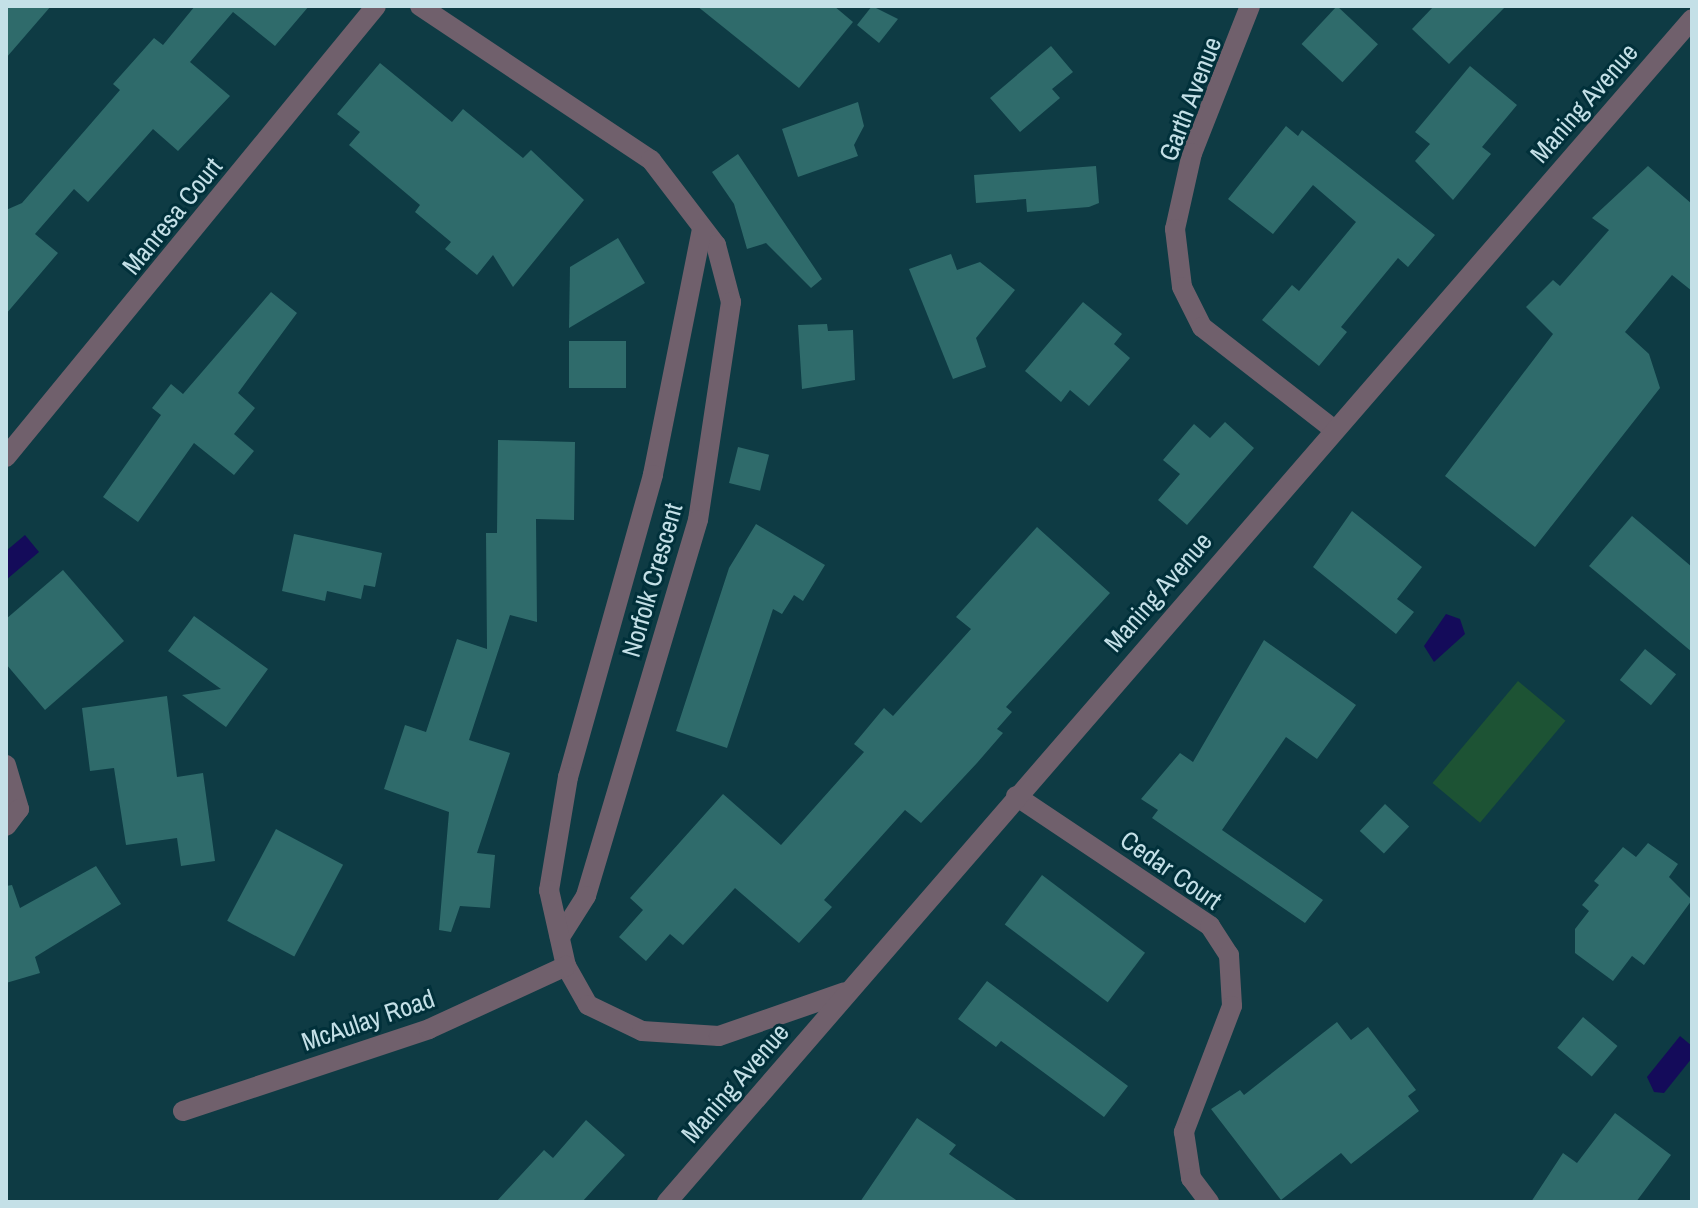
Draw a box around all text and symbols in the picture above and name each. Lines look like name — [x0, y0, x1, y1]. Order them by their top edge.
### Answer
street label: Garth Avenue — [1152, 32, 1228, 166]
street label: Maning Avenue — [1523, 37, 1645, 169]
street label: Manresa Court — [116, 151, 228, 281]
street label: Norfolk Crescent — [615, 499, 689, 661]
street label: Maning Avenue — [1097, 526, 1219, 658]
street label: Cedar Court — [1114, 824, 1228, 916]
street label: McAulay Road — [297, 983, 439, 1057]
street label: Maning Avenue — [674, 1017, 796, 1149]

